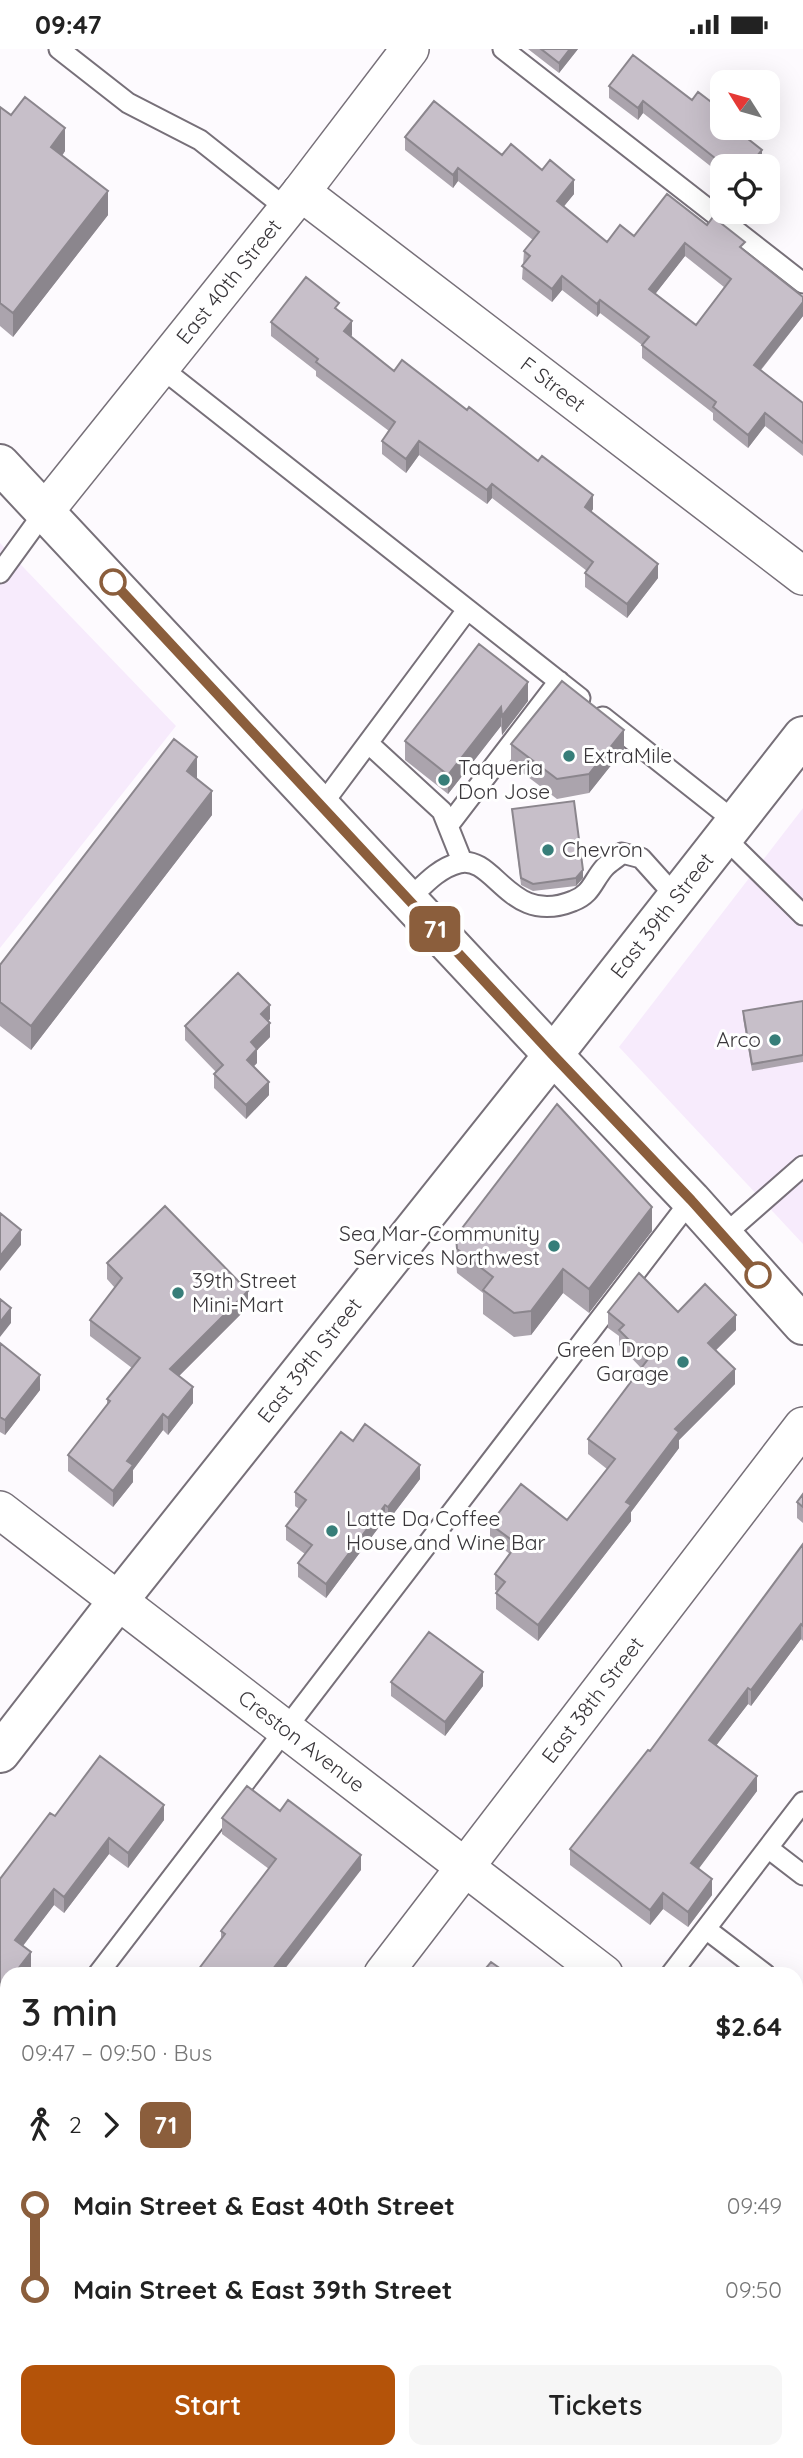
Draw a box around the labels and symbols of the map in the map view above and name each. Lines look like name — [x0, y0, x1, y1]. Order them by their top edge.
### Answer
north arrow — [710, 70, 780, 140]
street label: East 40th Street — [170, 213, 286, 349]
street label: F Street — [516, 351, 591, 417]
unlabelled marker — [100, 569, 126, 595]
place label: ExtraMile — [583, 742, 672, 768]
marker: ExtraMile — [561, 748, 577, 764]
place label: Taqueria Don Jose — [458, 754, 550, 804]
marker: Taqueria Don Jose — [436, 772, 452, 788]
place label: Chevron — [562, 836, 643, 862]
marker: Chevron — [540, 842, 556, 858]
street label: East 39th Street — [604, 847, 719, 983]
line badge: 71 — [404, 906, 466, 952]
place label: Arco — [716, 1026, 761, 1052]
marker: Arco — [767, 1032, 783, 1048]
place label: Sea Mar-Community Services Northwest — [339, 1220, 540, 1270]
marker: Sea Mar-Community Services Northwest — [546, 1238, 562, 1254]
unlabelled marker — [745, 1262, 771, 1288]
place label: 39th Street Mini-Mart — [192, 1267, 297, 1317]
marker: 39th Street Mini-Mart — [170, 1285, 186, 1301]
street label: East 39th Street — [251, 1292, 367, 1427]
place label: Green Drop Garage — [557, 1336, 669, 1386]
marker: Green Drop Garage — [675, 1354, 691, 1370]
place label: Latte Da Coffee House and Wine Bar — [346, 1505, 546, 1555]
marker: Latte Da Coffee House and Wine Bar — [324, 1523, 340, 1539]
street label: East 38th Street — [536, 1631, 649, 1768]
street label: Creston Avenue — [234, 1684, 370, 1797]

